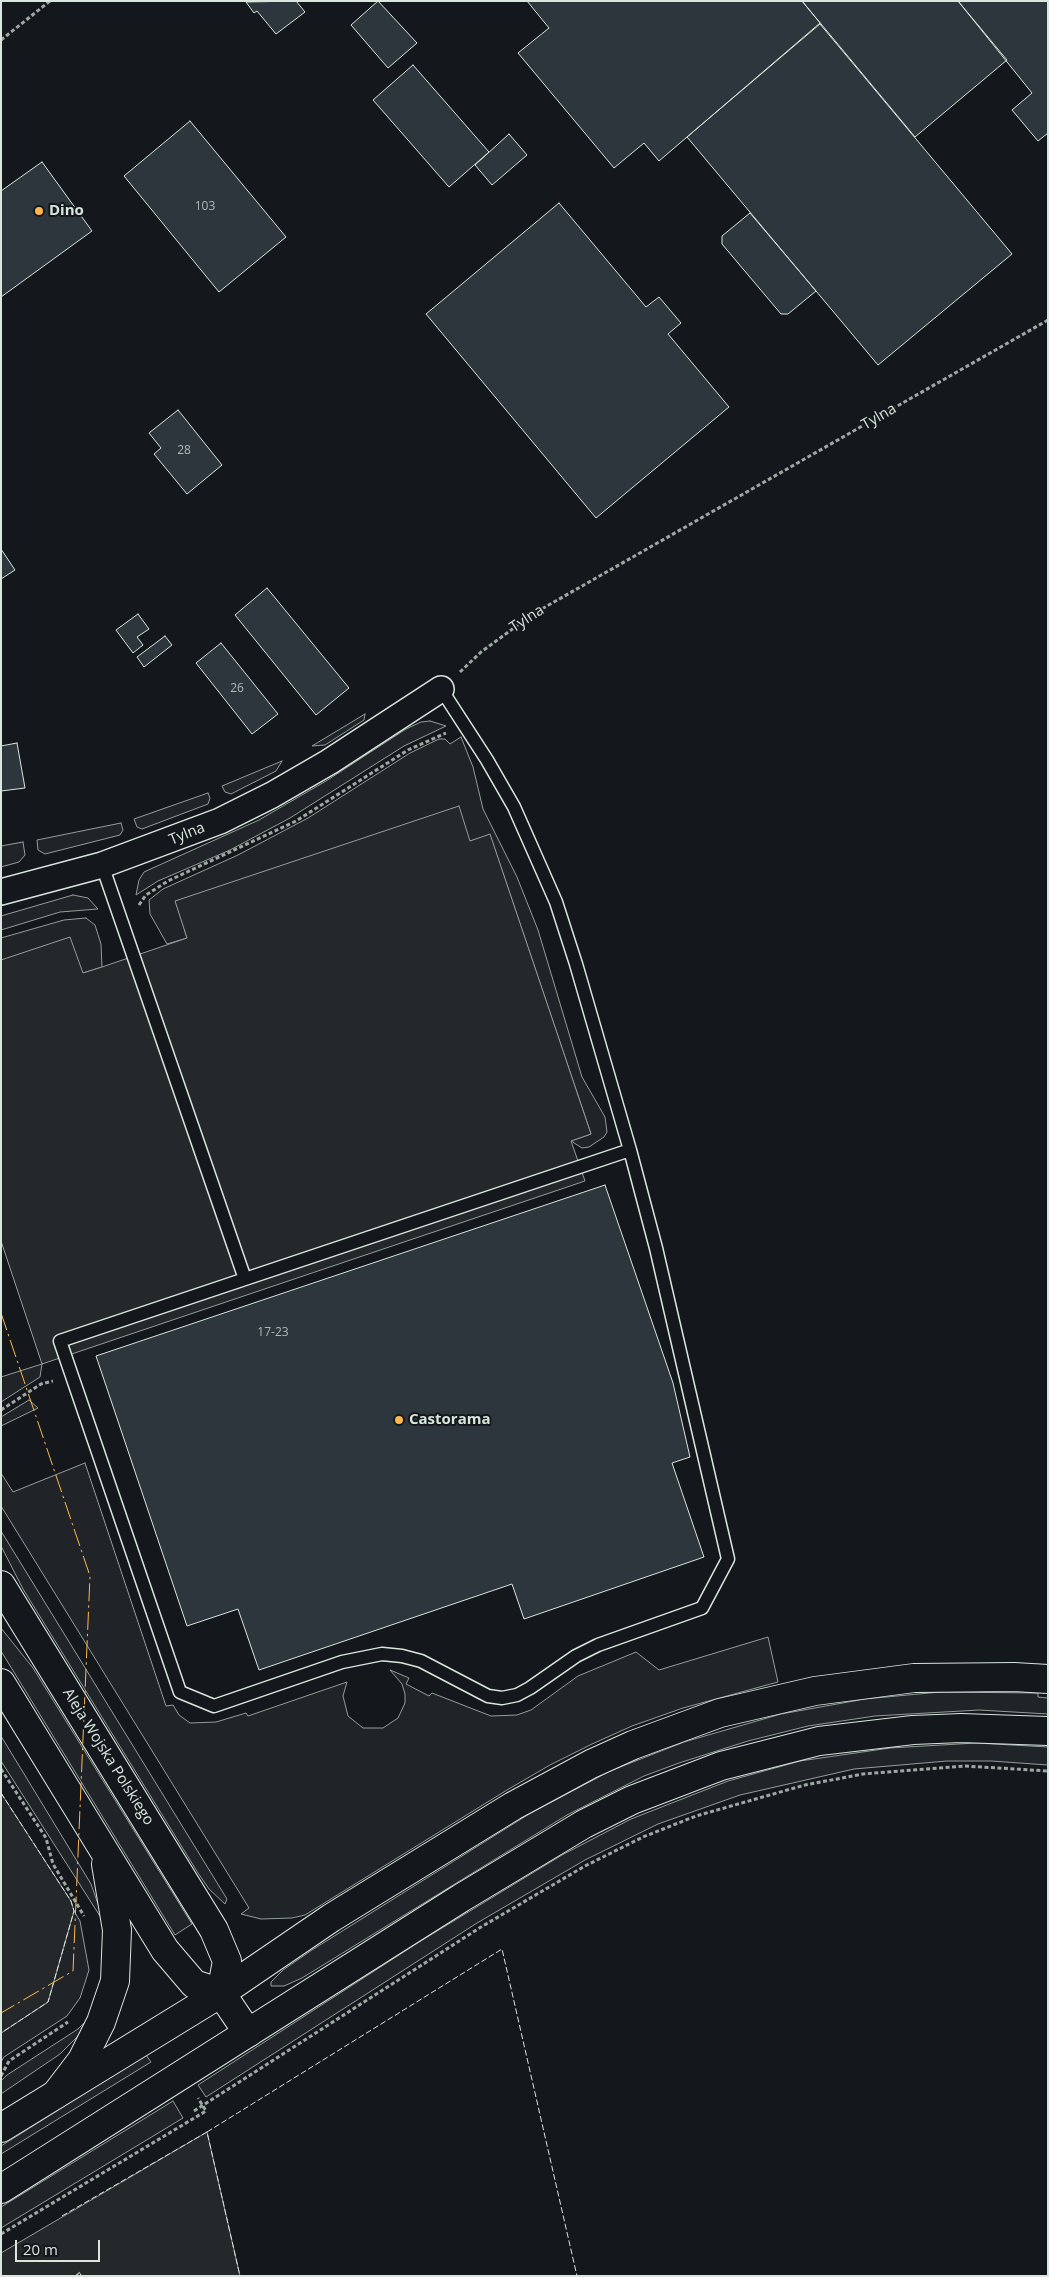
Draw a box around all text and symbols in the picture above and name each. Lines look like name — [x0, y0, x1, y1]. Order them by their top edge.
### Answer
house number: 103 — [195, 200, 215, 214]
place label: Dino — [49, 202, 84, 220]
marker: Dino — [33, 205, 45, 217]
street label: Tylna — [858, 400, 900, 434]
house number: 28 — [177, 444, 191, 458]
street label: Tylna — [507, 601, 547, 637]
house number: 26 — [230, 682, 244, 696]
street label: Tylna — [166, 819, 208, 849]
house number: 17-23 — [257, 1326, 289, 1340]
place label: Castorama — [409, 1411, 491, 1429]
marker: Castorama — [393, 1414, 405, 1426]
street label: Aleja Wojska Polskiego — [59, 1685, 157, 1829]
scale bar — [18, 2230, 102, 2262]
text: 20 m — [23, 2239, 58, 2259]

